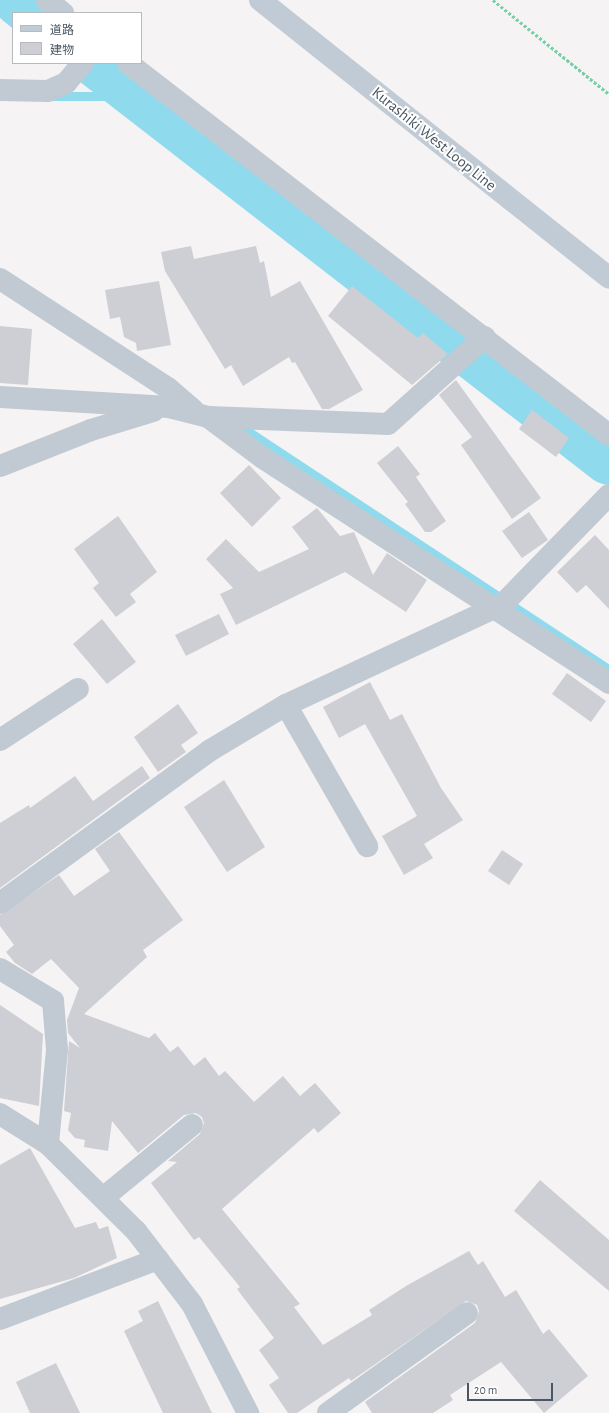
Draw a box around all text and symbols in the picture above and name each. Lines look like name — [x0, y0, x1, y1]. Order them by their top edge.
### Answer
legend — [12, 12, 142, 64]
text: 道路 — [50, 24, 74, 36]
text: 建物 — [50, 44, 74, 56]
street label: Kurashiki West Loop Line — [368, 83, 500, 195]
scale bar — [469, 1375, 555, 1401]
text: 20 m — [474, 1384, 497, 1396]

